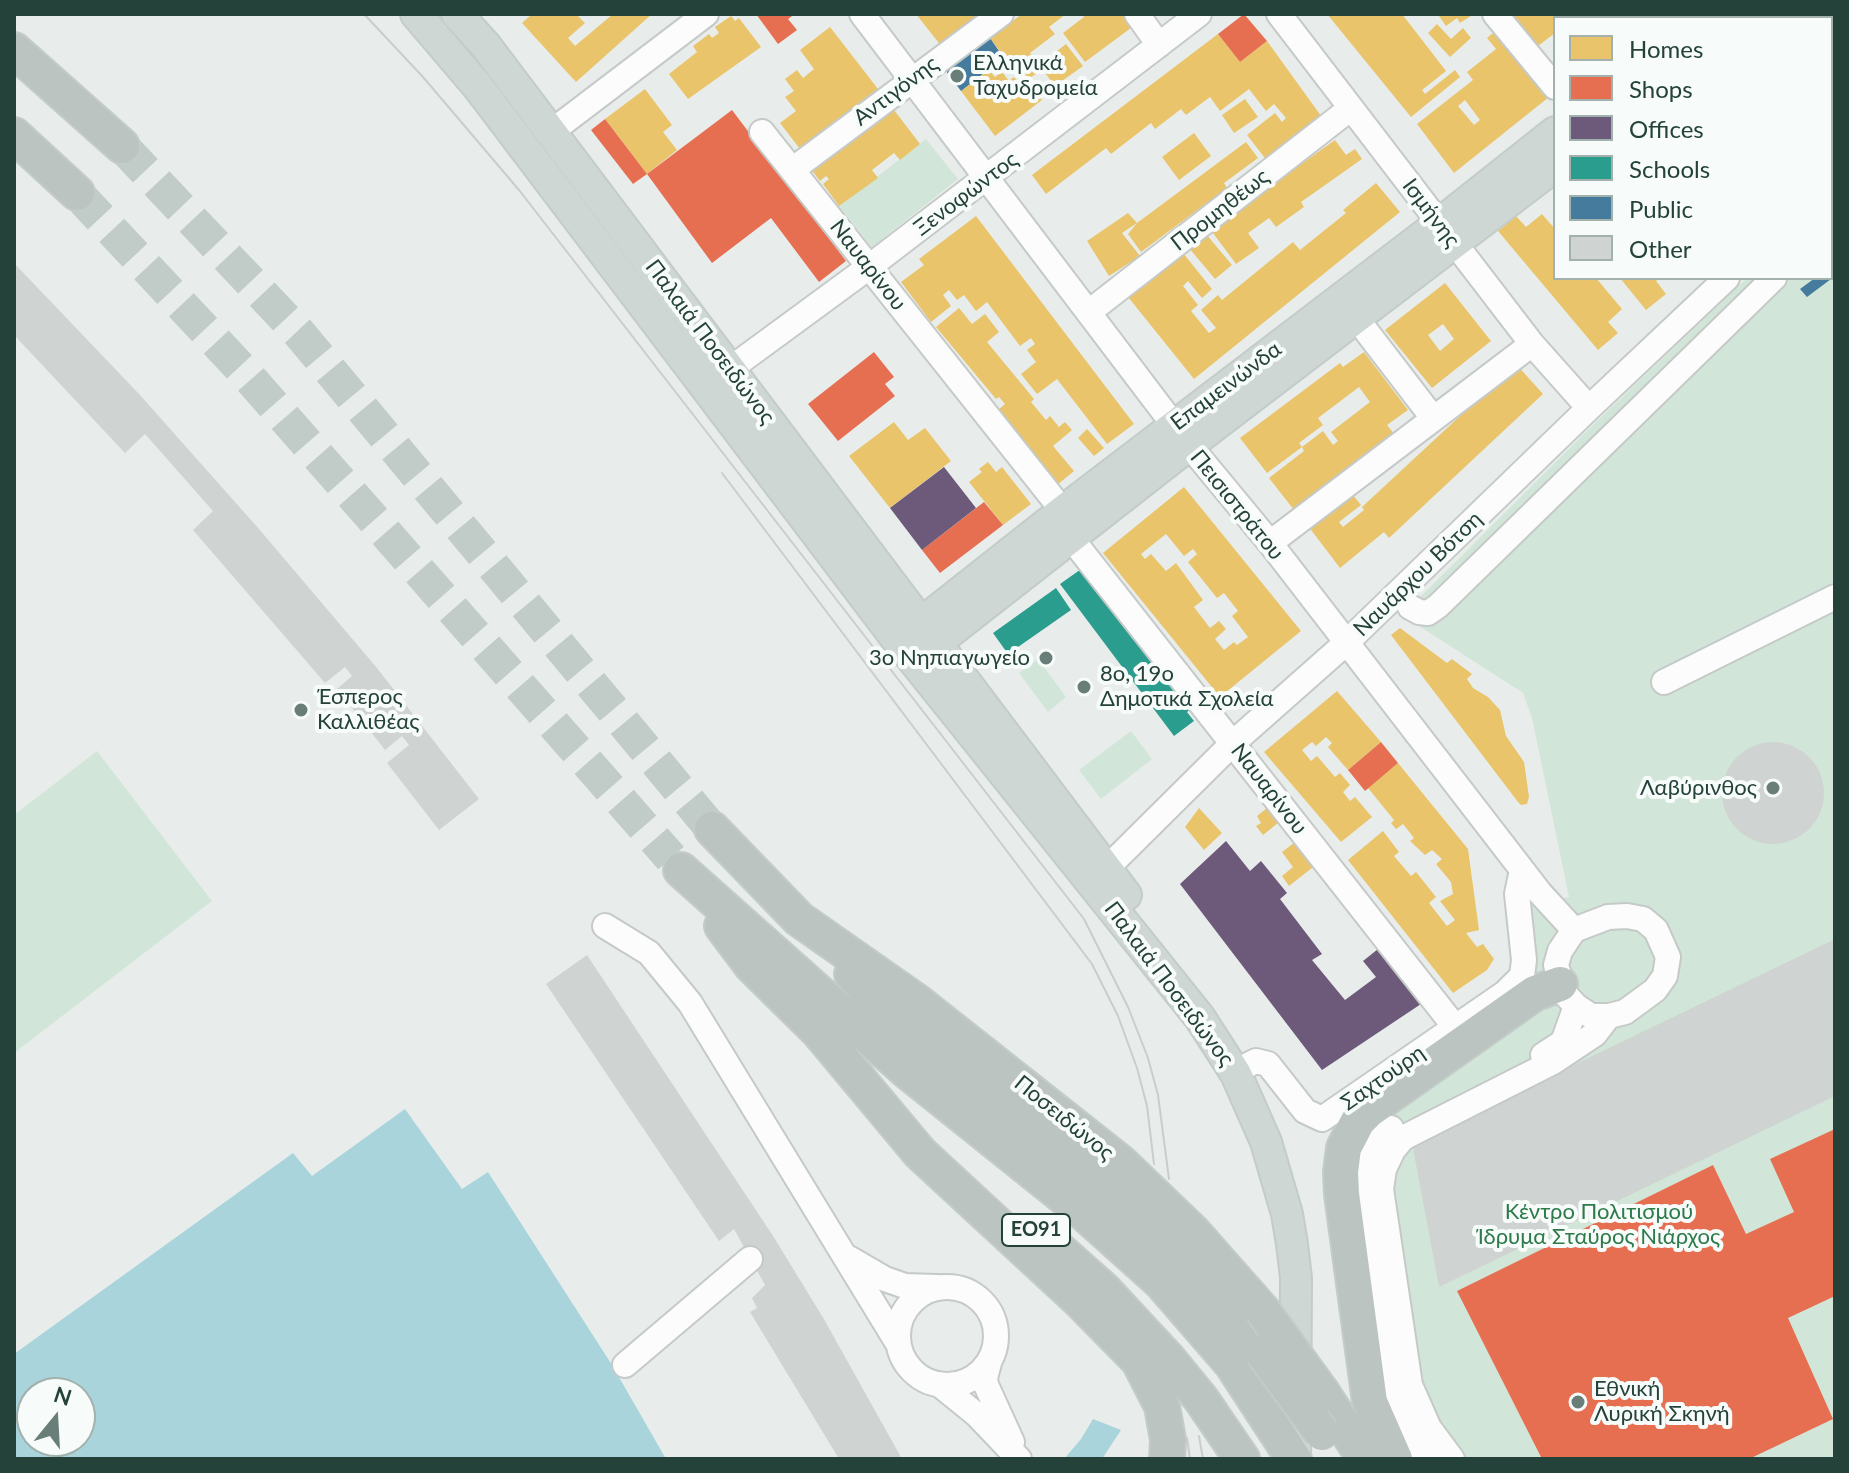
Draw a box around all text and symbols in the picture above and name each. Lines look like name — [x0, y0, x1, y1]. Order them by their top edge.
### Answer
legend — [1553, 16, 1833, 280]
text: Homes — [1629, 34, 1703, 63]
place label: Ελληνικά Ταχυδρομεία — [973, 50, 1098, 102]
street label: Αντιγόνης — [848, 51, 944, 131]
marker: Ελληνικά Ταχυδρομεία — [948, 67, 966, 85]
text: Shops — [1629, 74, 1693, 103]
text: Offices — [1629, 114, 1704, 143]
street label: Ξενοφώντος — [909, 146, 1023, 242]
text: Schools — [1629, 154, 1710, 183]
street label: Προμηθέως — [1166, 163, 1274, 257]
street label: Ισμήνης — [1397, 173, 1465, 253]
text: Public — [1629, 194, 1693, 223]
street label: Ναυαρίνου — [824, 214, 912, 316]
text: Other — [1629, 234, 1692, 263]
street label: Παλαιά Ποσειδώνος — [640, 255, 780, 429]
street label: Επαμεινώνδα — [1166, 336, 1286, 436]
street label: Πεισιστράτου — [1185, 445, 1289, 565]
street label: Ναυάρχου Βότση — [1348, 506, 1488, 642]
place label: 3ο Νηπιαγωγείο — [869, 645, 1030, 671]
marker: 3ο Νηπιαγωγείο — [1037, 649, 1055, 667]
place label: 8ο, 19ο Δημοτικά Σχολεία — [1100, 661, 1274, 712]
marker: 8ο, 19ο Δημοτικά Σχολεία — [1075, 678, 1093, 696]
place label: Έσπερος Καλλιθέας — [317, 684, 419, 736]
marker: Έσπερος Καλλιθέας — [292, 701, 310, 719]
street label: Ναυαρίνου — [1225, 738, 1313, 840]
place label: Λαβύρινθος — [1640, 775, 1757, 801]
marker: Λαβύρινθος — [1764, 779, 1782, 797]
street label: Παλαιά Ποσειδώνος — [1099, 897, 1239, 1071]
street label: Σαχτούρη — [1336, 1040, 1430, 1116]
street label: Ποσειδώνος — [1009, 1070, 1119, 1166]
park label: Κέντρο Πολιτισμού Ίδρυμα Σταύρος Νιάρχος — [1478, 1199, 1720, 1250]
road number: ΕΟ91 — [1002, 1214, 1070, 1246]
place label: Εθνική Λυρική Σκηνή — [1594, 1376, 1730, 1428]
north arrow — [16, 1377, 96, 1457]
text: N — [51, 1380, 75, 1411]
marker: Εθνική Λυρική Σκηνή — [1569, 1393, 1587, 1411]

